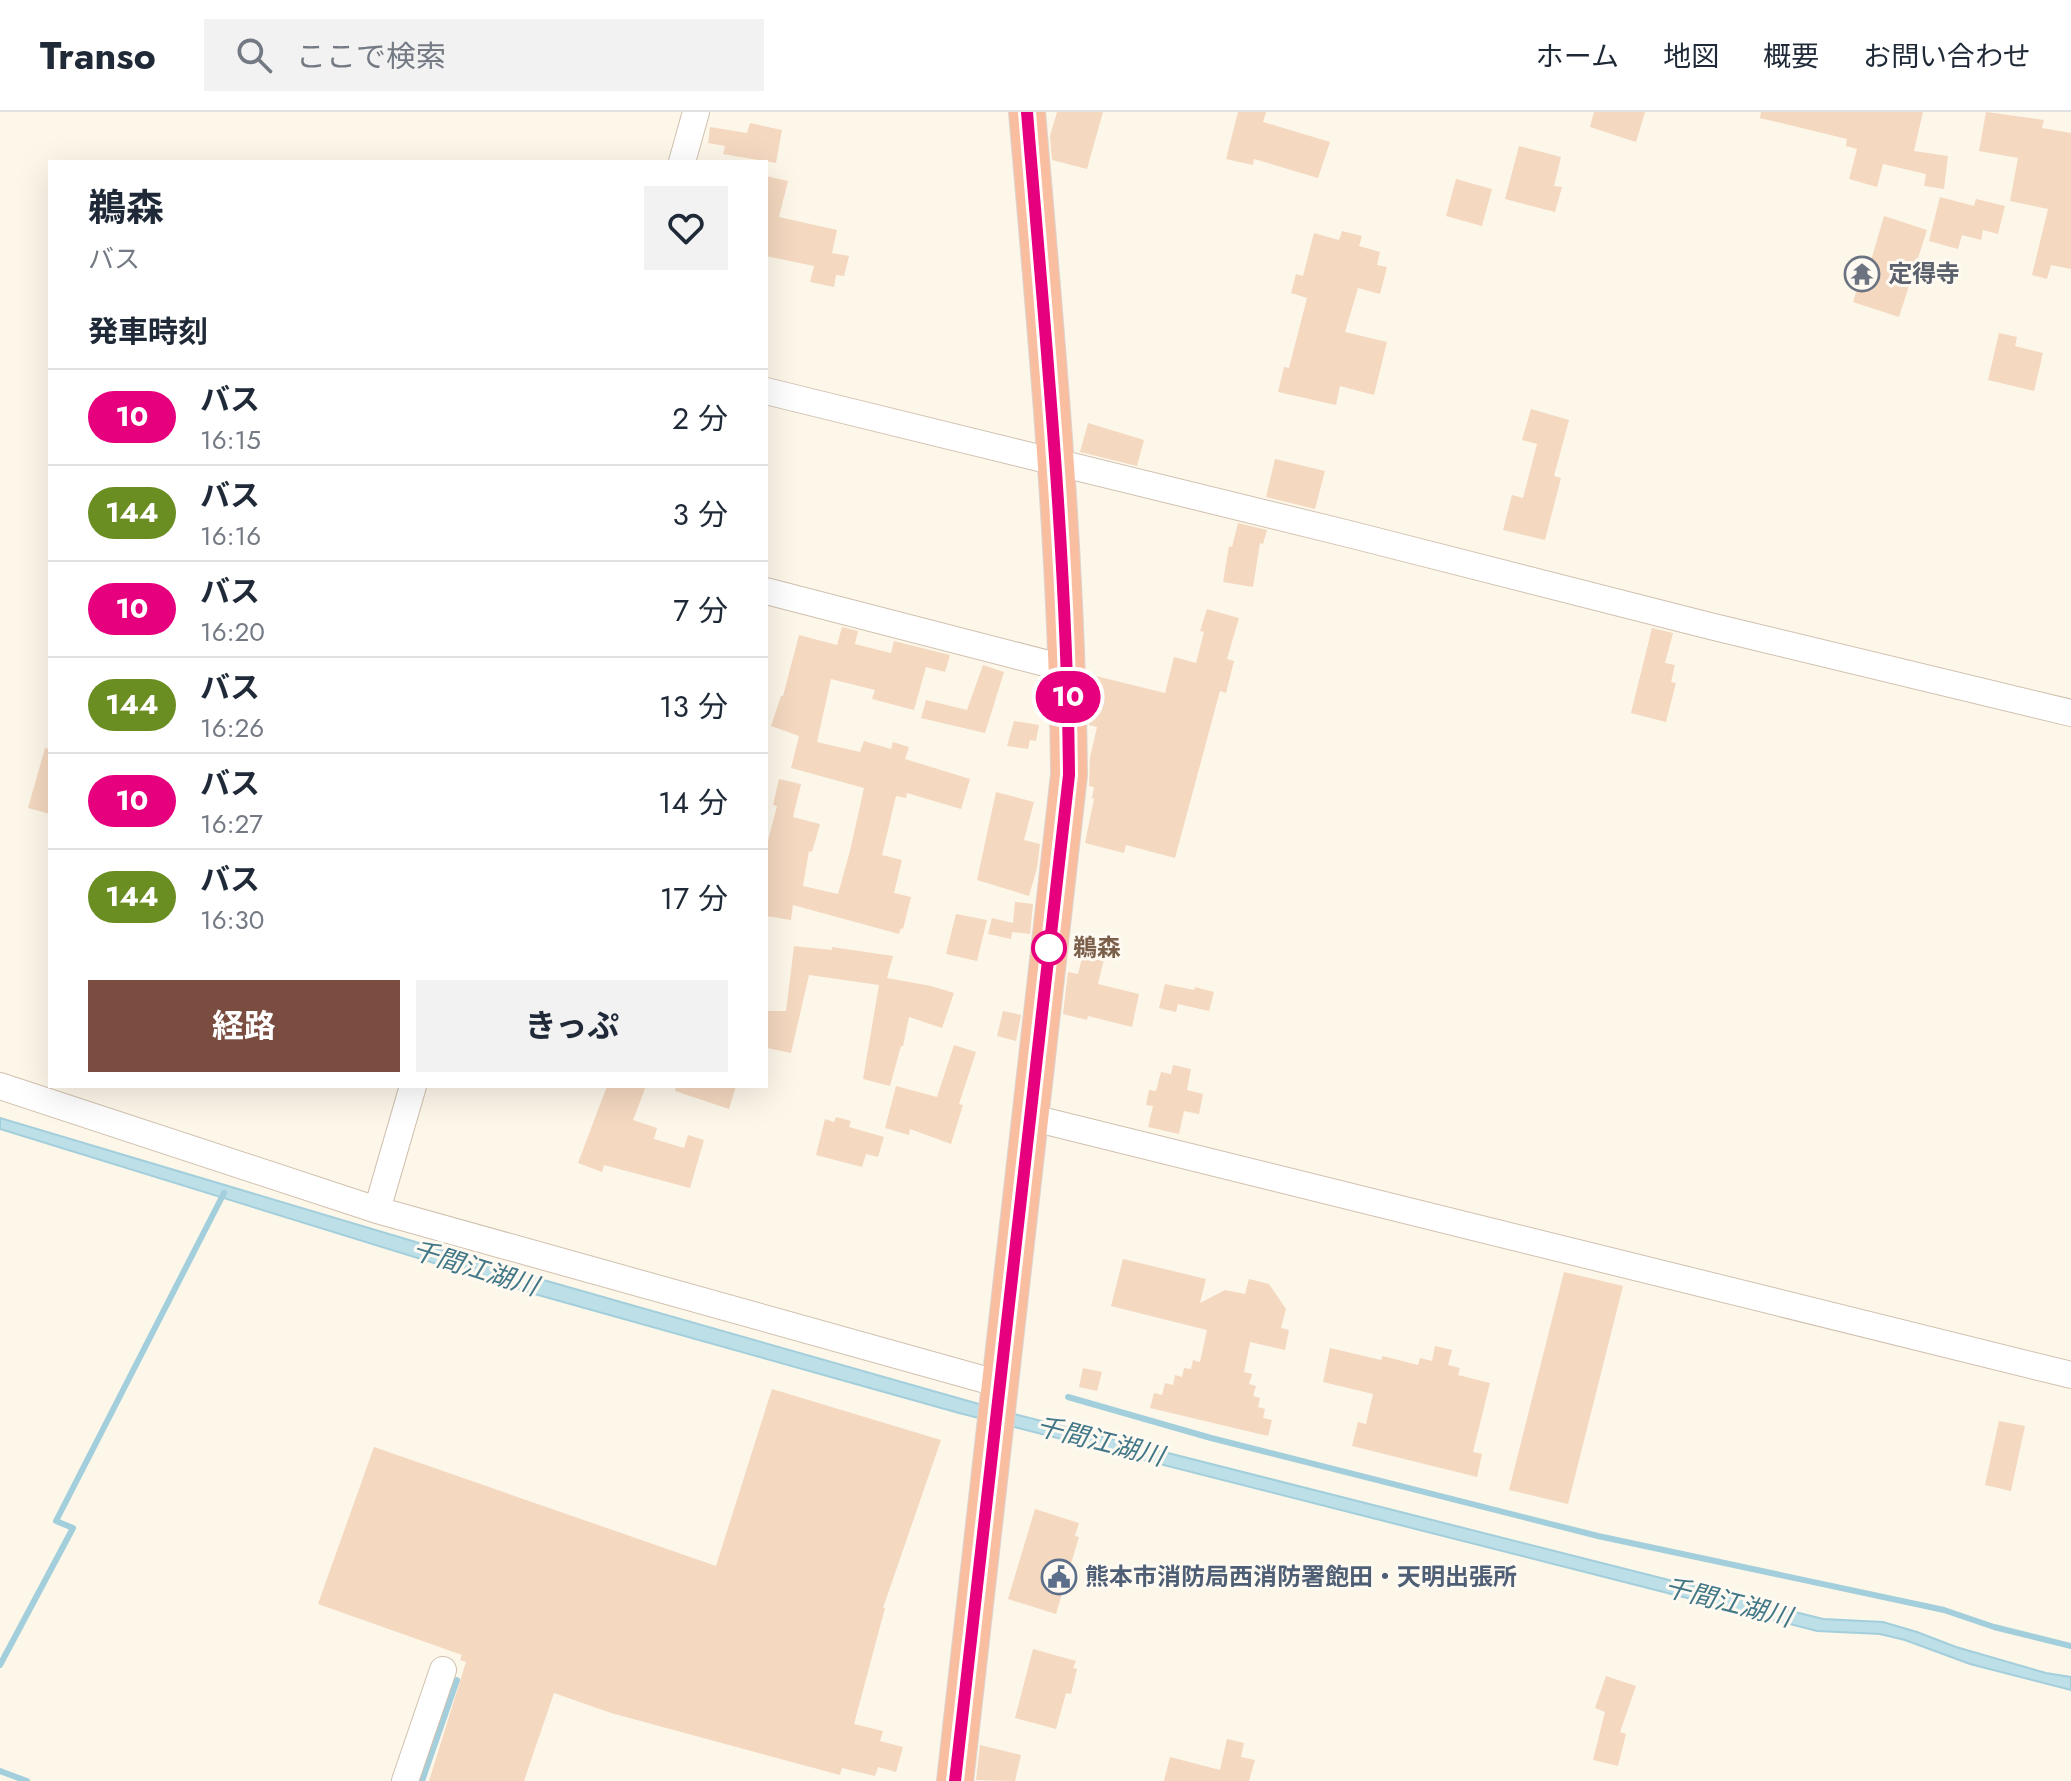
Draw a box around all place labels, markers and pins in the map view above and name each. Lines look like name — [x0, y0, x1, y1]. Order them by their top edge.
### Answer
temple icon: 定得寺 — [1843, 255, 1881, 293]
place label: 定得寺 — [1888, 256, 1960, 291]
place label: 鵜森 — [1073, 930, 1121, 965]
marker: 鵜森 — [1032, 931, 1066, 965]
public building icon: 熊本市消防局西消防署飽田・天明出張所 — [1040, 1558, 1078, 1596]
place label: 熊本市消防局西消防署飽田・天明出張所 — [1085, 1559, 1517, 1594]

